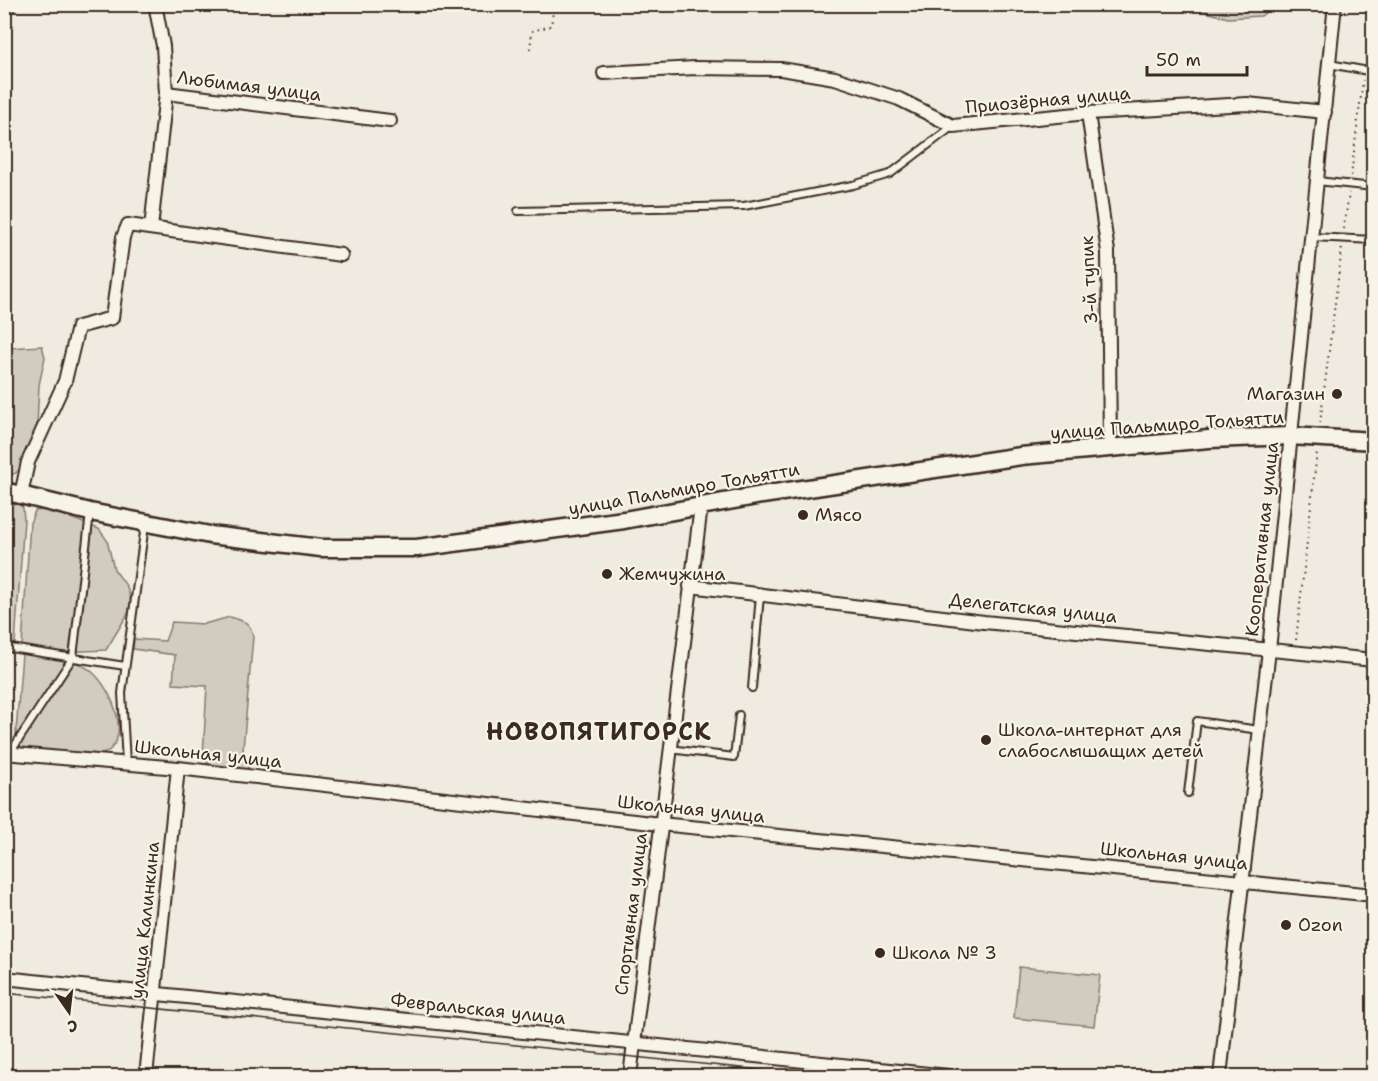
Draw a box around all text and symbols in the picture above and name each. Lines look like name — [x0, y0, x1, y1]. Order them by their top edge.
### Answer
scale bar — [1147, 39, 1248, 77]
text: 50 m — [1156, 48, 1201, 72]
street label: Любимая улица — [175, 65, 323, 107]
street label: Приозёрная улица — [965, 81, 1131, 119]
street label: 3-й тупик — [1075, 235, 1103, 325]
place label: Магазин — [1247, 382, 1325, 406]
marker: Магазин — [1330, 387, 1344, 401]
street label: улица Пальмиро Тольятти — [1049, 405, 1285, 445]
street label: Кооперативная улица — [1240, 440, 1284, 638]
street label: улица Пальмиро Тольятти — [567, 457, 802, 521]
place label: Мясо — [815, 503, 862, 527]
marker: Мясо — [796, 508, 810, 522]
place label: Жемчужина — [619, 562, 725, 586]
marker: Жемчужина — [600, 567, 614, 581]
street label: Делегатская улица — [948, 587, 1118, 629]
district label: НОВОПЯТИГОРСК — [486, 716, 712, 748]
place label: Школа-интернат для слабослышащих детей — [998, 718, 1204, 763]
marker: Школа-интернат для слабослышащих детей — [979, 733, 993, 747]
street label: Школьная улица — [133, 734, 283, 774]
street label: Школьная улица — [616, 789, 766, 829]
street label: Спортивная улица — [609, 831, 653, 997]
street label: Школьная улица — [1099, 836, 1249, 876]
street label: улица Калинкина — [125, 840, 165, 1000]
place label: Ozon — [1298, 913, 1343, 937]
marker: Ozon — [1279, 918, 1293, 932]
place label: Школа № 3 — [892, 941, 997, 965]
marker: Школа № 3 — [873, 946, 887, 960]
north arrow — [39, 982, 99, 1042]
street label: Февральская улица — [389, 988, 567, 1030]
text: С — [65, 1015, 80, 1037]

